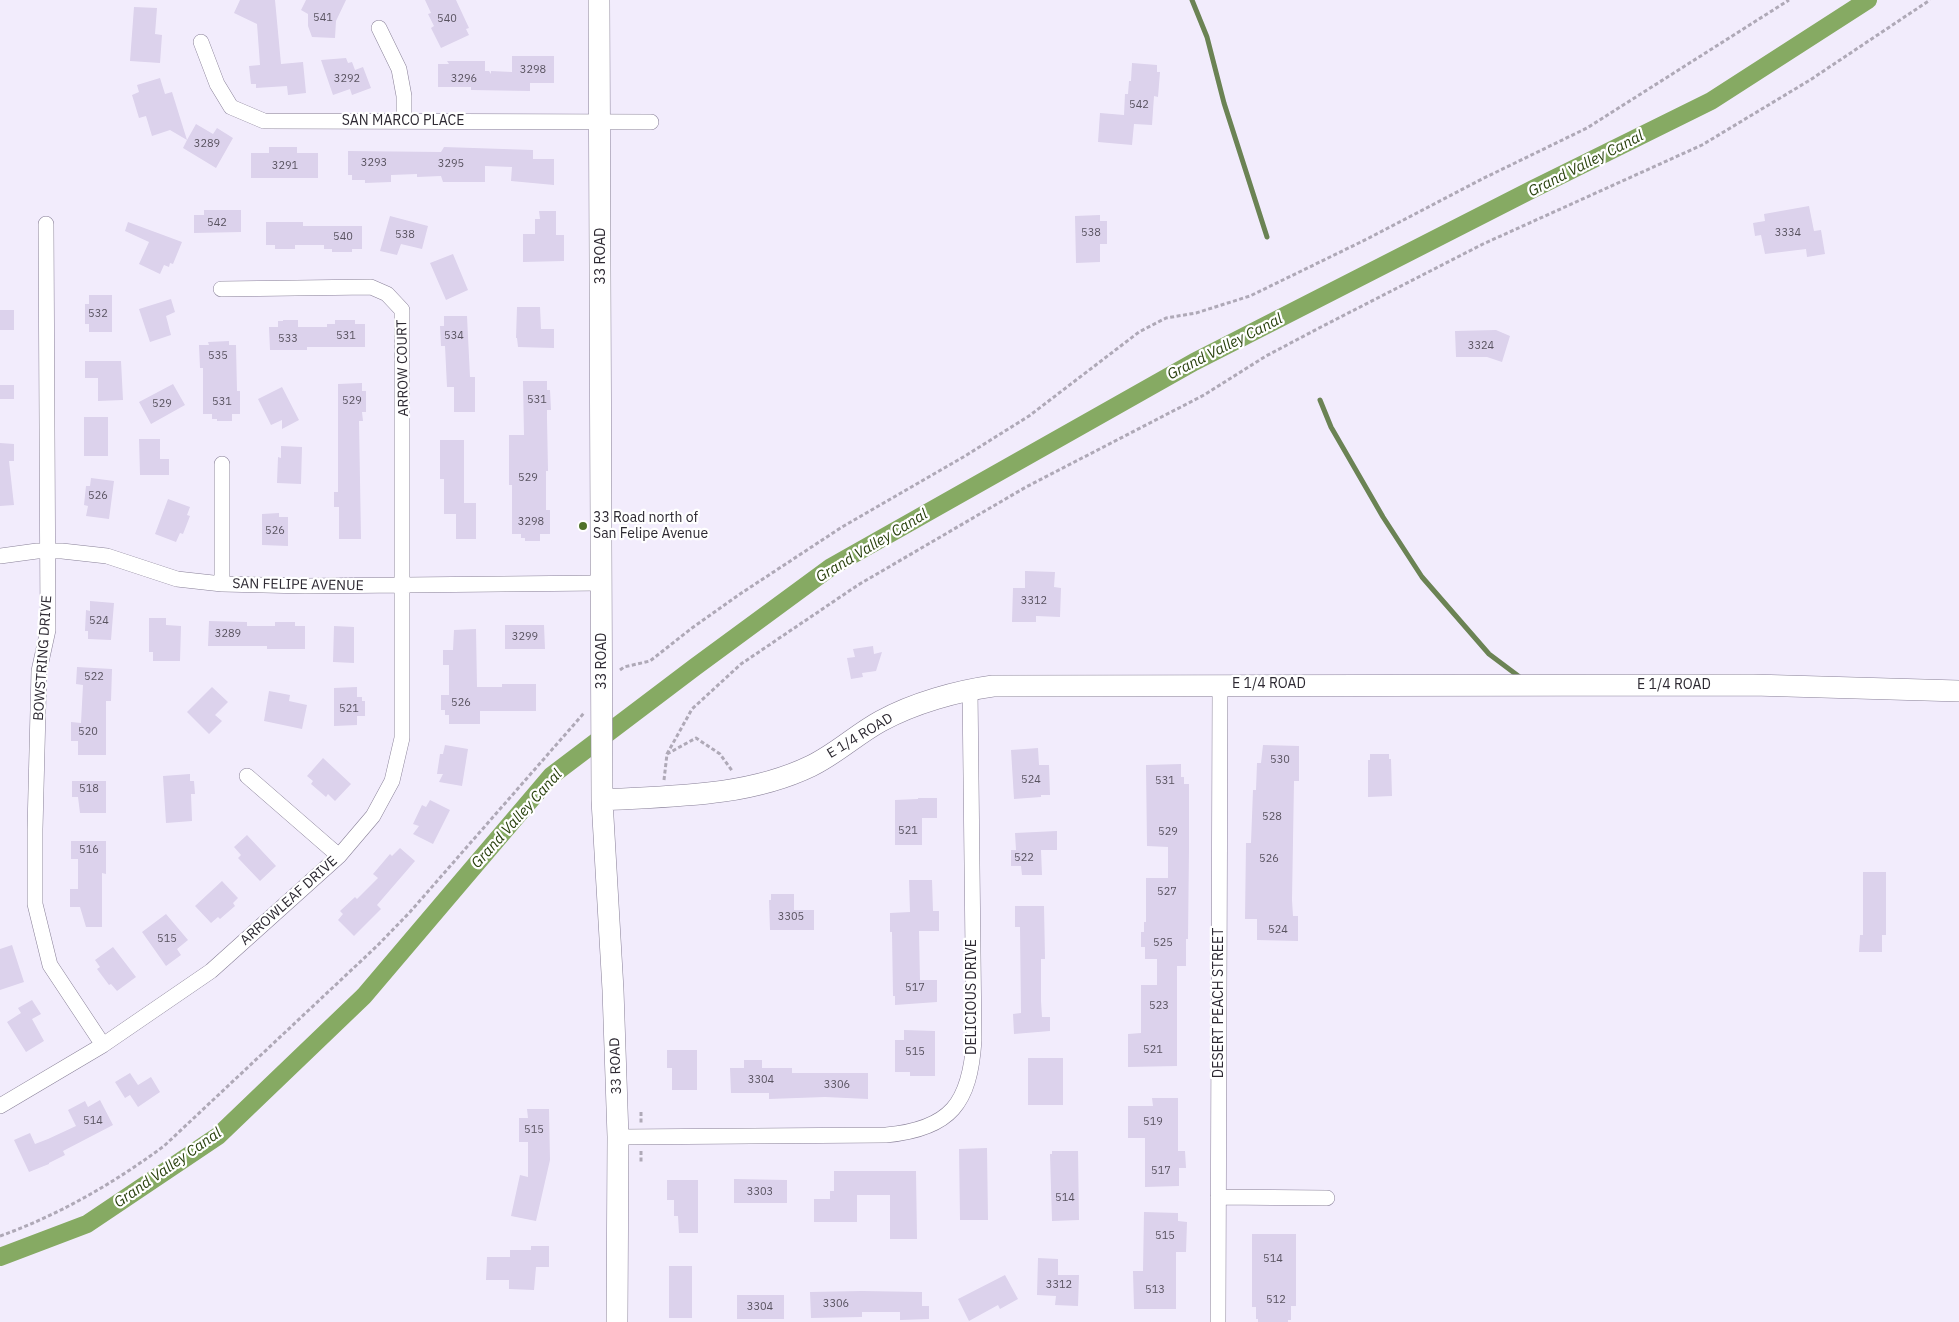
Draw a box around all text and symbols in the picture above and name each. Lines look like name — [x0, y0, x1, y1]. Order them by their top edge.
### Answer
house number: 541 — [313, 11, 333, 25]
house number: 540 — [437, 12, 457, 26]
house number: 3298 — [520, 63, 546, 77]
house number: 3292 — [334, 72, 360, 86]
house number: 3296 — [451, 72, 477, 86]
house number: 542 — [1129, 98, 1149, 112]
street label: SAN MARCO PLACE — [342, 113, 464, 129]
water label: Grand Valley Canal — [1525, 127, 1647, 201]
house number: 3289 — [194, 137, 220, 151]
house number: 3293 — [361, 156, 387, 170]
house number: 3295 — [438, 157, 464, 171]
house number: 3291 — [272, 159, 298, 173]
house number: 542 — [207, 216, 227, 230]
house number: 538 — [1081, 226, 1101, 240]
house number: 3334 — [1775, 226, 1801, 240]
house number: 538 — [395, 228, 415, 242]
street label: 33 ROAD — [593, 228, 609, 284]
house number: 540 — [333, 230, 353, 244]
house number: 532 — [88, 307, 108, 321]
water label: Grand Valley Canal — [1164, 310, 1286, 384]
street label: ARROW COURT — [394, 319, 412, 417]
house number: 531 — [336, 329, 356, 343]
house number: 534 — [444, 329, 464, 343]
house number: 533 — [278, 332, 298, 346]
house number: 3324 — [1468, 339, 1494, 353]
house number: 535 — [208, 349, 228, 363]
house number: 531 — [527, 393, 547, 407]
house number: 529 — [342, 394, 362, 408]
house number: 531 — [212, 395, 232, 409]
house number: 529 — [152, 397, 172, 411]
house number: 529 — [518, 471, 538, 485]
house number: 526 — [88, 489, 108, 503]
water label: Grand Valley Canal — [813, 506, 931, 586]
place label: 33 Road north of San Felipe Avenue — [593, 510, 708, 542]
house number: 3298 — [518, 515, 544, 529]
marker: 33 Road north of San Felipe Avenue — [577, 520, 589, 532]
house number: 526 — [265, 524, 285, 538]
street label: SAN FELIPE AVENUE — [232, 575, 364, 595]
house number: 3312 — [1021, 594, 1047, 608]
street label: BOWSTRING DRIVE — [30, 595, 56, 721]
house number: 524 — [89, 614, 109, 628]
house number: 3289 — [215, 627, 241, 641]
house number: 3299 — [512, 630, 538, 644]
street label: 33 ROAD — [594, 633, 610, 689]
house number: 522 — [84, 670, 104, 684]
street label: E 1/4 ROAD — [1232, 676, 1306, 692]
street label: E 1/4 ROAD — [1637, 677, 1711, 693]
house number: 526 — [451, 696, 471, 710]
house number: 521 — [339, 702, 359, 716]
street label: E 1/4 ROAD — [824, 710, 896, 762]
house number: 520 — [78, 725, 98, 739]
house number: 530 — [1270, 753, 1290, 767]
water label: Grand Valley Canal — [468, 766, 566, 872]
house number: 524 — [1021, 773, 1041, 787]
house number: 531 — [1155, 774, 1175, 788]
house number: 518 — [79, 782, 99, 796]
house number: 528 — [1262, 810, 1282, 824]
house number: 521 — [898, 824, 918, 838]
house number: 529 — [1158, 825, 1178, 839]
house number: 516 — [79, 843, 99, 857]
house number: 522 — [1014, 851, 1034, 865]
house number: 526 — [1259, 852, 1279, 866]
street label: ARROWLEAF DRIVE — [237, 853, 341, 949]
house number: 527 — [1157, 885, 1177, 899]
house number: 3305 — [778, 910, 804, 924]
house number: 524 — [1268, 923, 1288, 937]
street label: DESERT PEACH STREET — [1211, 928, 1227, 1078]
house number: 515 — [157, 932, 177, 946]
house number: 525 — [1153, 936, 1173, 950]
street label: DELICIOUS DRIVE — [964, 939, 980, 1055]
house number: 517 — [905, 981, 925, 995]
house number: 523 — [1149, 999, 1169, 1013]
street label: 33 ROAD — [607, 1037, 625, 1095]
house number: 521 — [1143, 1043, 1163, 1057]
house number: 515 — [905, 1045, 925, 1059]
house number: 3304 — [748, 1073, 774, 1087]
house number: 3306 — [824, 1078, 850, 1092]
house number: 514 — [83, 1114, 103, 1128]
house number: 519 — [1143, 1115, 1163, 1129]
house number: 515 — [524, 1123, 544, 1137]
water label: Grand Valley Canal — [111, 1124, 225, 1212]
house number: 517 — [1151, 1164, 1171, 1178]
house number: 3303 — [747, 1185, 773, 1199]
house number: 514 — [1055, 1191, 1075, 1205]
house number: 515 — [1155, 1229, 1175, 1243]
house number: 514 — [1263, 1252, 1283, 1266]
house number: 3312 — [1046, 1278, 1072, 1292]
house number: 513 — [1145, 1283, 1165, 1297]
house number: 512 — [1266, 1293, 1286, 1307]
house number: 3306 — [823, 1297, 849, 1311]
house number: 3304 — [747, 1300, 773, 1314]

